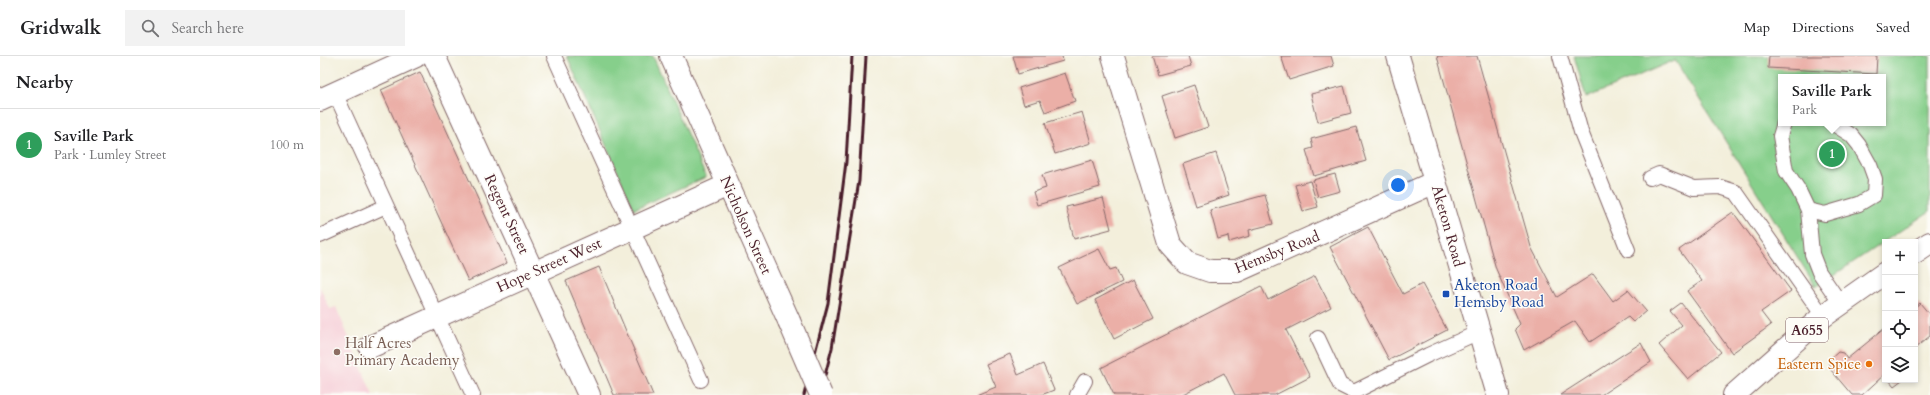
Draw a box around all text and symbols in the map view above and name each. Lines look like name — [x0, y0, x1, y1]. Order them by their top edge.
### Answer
search box — [125, 10, 405, 46]
text: Gridwalk — [20, 15, 101, 41]
icon: search — [139, 17, 161, 39]
text: Search here — [171, 18, 244, 38]
text: Map — [1744, 18, 1770, 37]
text: Directions — [1792, 18, 1854, 37]
text: Saved — [1876, 18, 1910, 37]
text: Nearby — [16, 71, 73, 94]
popup — [1778, 74, 1886, 126]
text: Saville Park — [1792, 81, 1872, 101]
text: Park — [1792, 101, 1817, 119]
text: Saville Park — [54, 126, 134, 146]
text: 1 — [26, 136, 32, 154]
text: 100 m — [270, 136, 304, 154]
pin: 1 — [1819, 139, 1845, 169]
text: Park · Lumley Street — [54, 146, 166, 164]
street label: Regent Street — [480, 171, 534, 257]
street label: Nicholson Street — [715, 173, 777, 278]
your location — [1388, 175, 1408, 195]
street label: Aketon Road — [1427, 183, 1469, 269]
street label: Hemsby Road — [1232, 226, 1322, 278]
street label: Hope Street West — [493, 233, 605, 297]
map controls — [1882, 239, 1918, 383]
button: + — [1882, 239, 1918, 275]
place label: Aketon Road Hemsby Road — [1454, 275, 1544, 312]
button: − — [1882, 275, 1918, 311]
marker: Aketon Road Hemsby Road — [1441, 289, 1451, 299]
button: locate — [1882, 311, 1918, 347]
road number: A655 — [1786, 318, 1828, 342]
place label: Half Acres Primary Academy — [345, 333, 460, 370]
marker: Half Acres Primary Academy — [332, 347, 342, 357]
button: layers — [1882, 347, 1918, 383]
place label: Eastern Spice — [1777, 354, 1861, 374]
marker: Eastern Spice — [1864, 359, 1874, 369]

